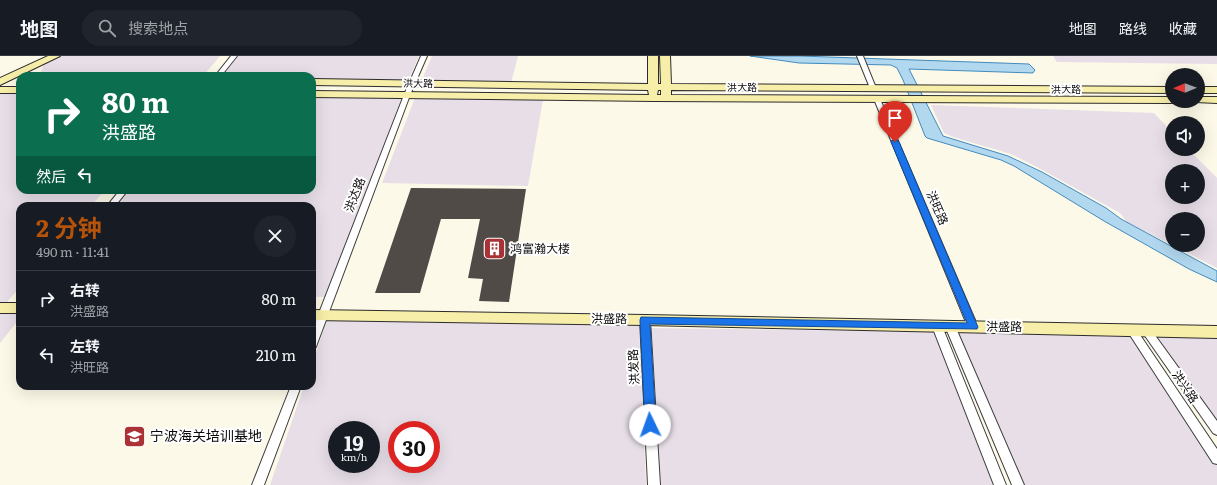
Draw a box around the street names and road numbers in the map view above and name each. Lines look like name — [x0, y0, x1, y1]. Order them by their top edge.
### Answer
street label: 洪大路 — [403, 75, 433, 90]
street label: 洪大路 — [727, 79, 757, 94]
street label: 洪大路 — [1051, 81, 1081, 96]
street label: 洪达路 — [339, 175, 369, 215]
street label: 洪旺路 — [923, 188, 953, 228]
street label: 洪盛路 — [591, 309, 627, 327]
street label: 洪盛路 — [986, 317, 1022, 335]
street label: 洪发路 — [623, 349, 643, 386]
street label: 洪兴路 — [1168, 366, 1203, 406]

